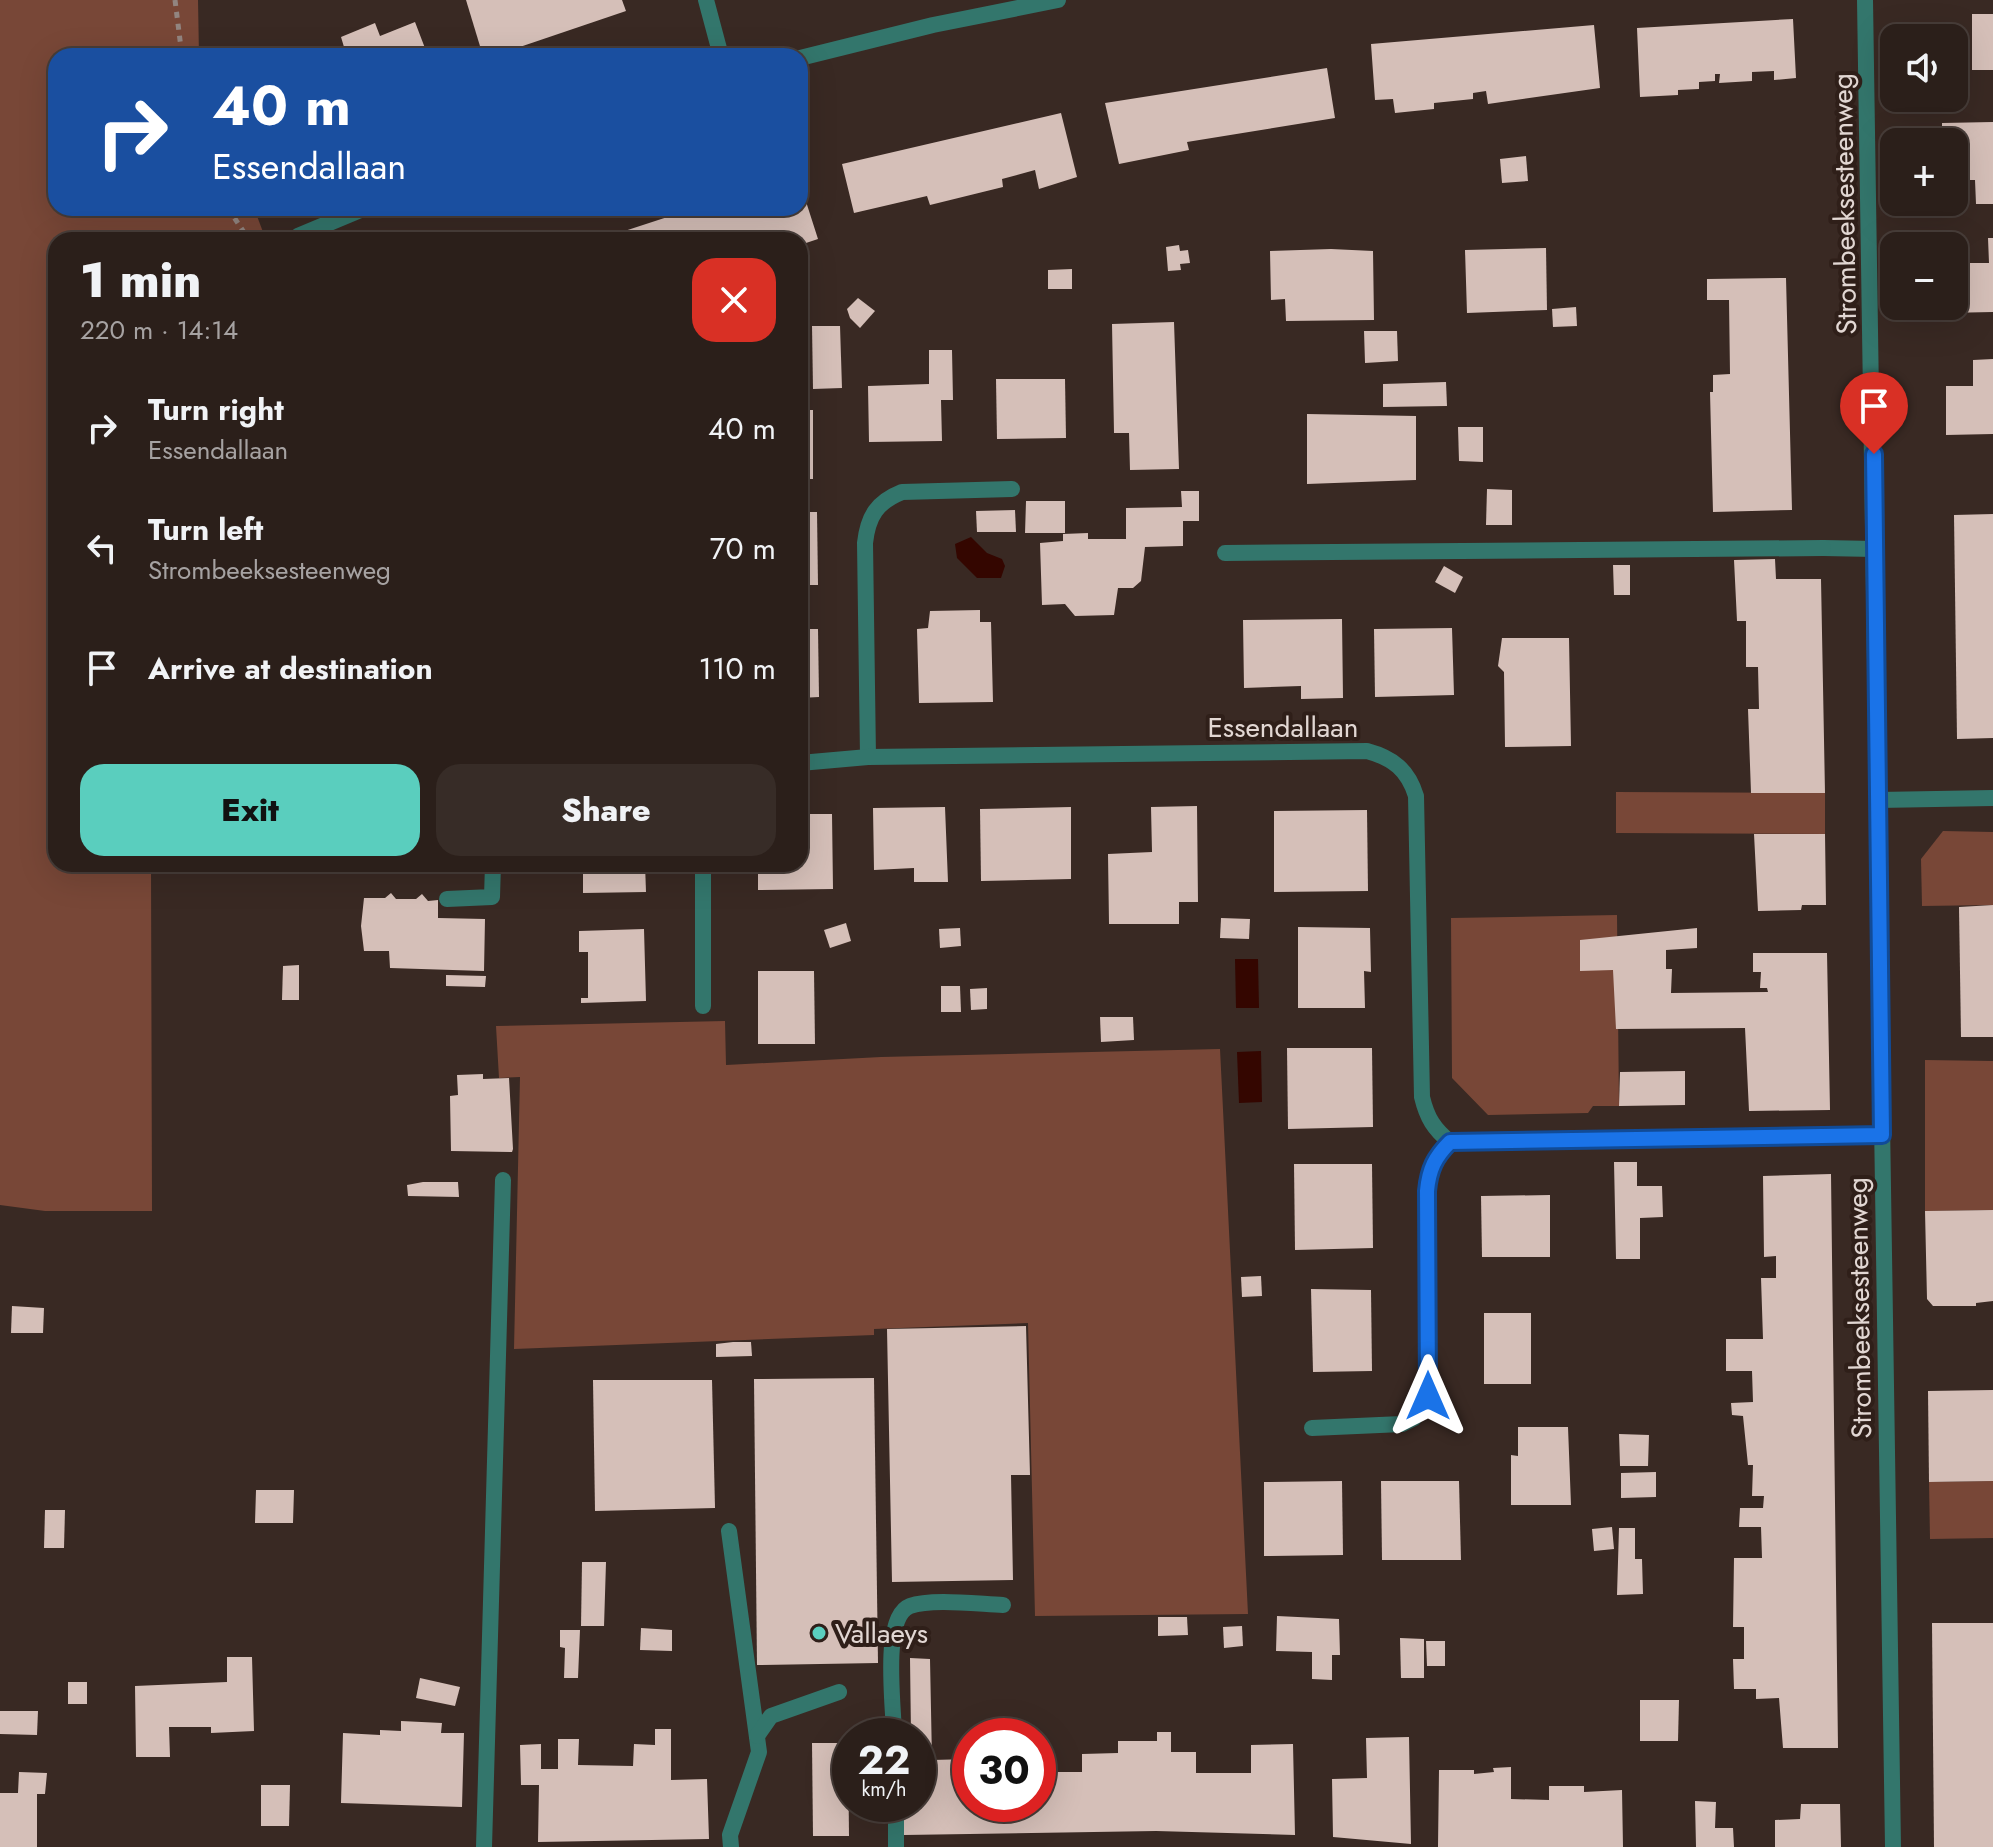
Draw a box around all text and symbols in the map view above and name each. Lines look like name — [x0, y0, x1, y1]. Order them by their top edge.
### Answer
map controls — [1880, 24, 1968, 320]
button: sound — [1880, 24, 1968, 112]
text: 40 m — [212, 65, 351, 146]
street label: Strombeeksesteenweg — [1822, 73, 1867, 335]
icon: right — [80, 80, 184, 184]
button: + — [1880, 128, 1968, 216]
text: Essendallaan — [212, 140, 406, 192]
button: − — [1880, 232, 1968, 320]
text: 1 min — [80, 246, 201, 315]
button: close — [692, 258, 776, 342]
text: 220 m · 14:14 — [80, 311, 238, 349]
pin — [1840, 372, 1908, 454]
icon: arrive — [1852, 384, 1896, 428]
text: Turn right — [148, 388, 284, 431]
icon: right — [80, 406, 124, 450]
text: 40 m — [708, 407, 776, 450]
text: Essendallaan — [148, 431, 288, 469]
text: Turn left — [148, 508, 263, 551]
icon: left — [80, 526, 124, 570]
text: 70 m — [710, 527, 776, 570]
text: Strombeeksesteenweg — [148, 551, 391, 589]
icon: arrive — [80, 646, 124, 690]
text: Arrive at destination — [148, 647, 433, 690]
text: 110 m — [699, 647, 776, 690]
street label: Essendallaan — [1207, 707, 1359, 748]
button: Exit — [80, 764, 420, 856]
button: Share — [436, 764, 776, 856]
street label: Strombeeksesteenweg — [1837, 1177, 1882, 1439]
position arrow — [1386, 1354, 1470, 1438]
place label: Vallaeys — [835, 1613, 928, 1654]
marker: Vallaeys — [810, 1624, 828, 1642]
speed limit sign: 30 — [952, 1718, 1056, 1822]
text: 22 — [858, 1731, 910, 1789]
text: km/h — [861, 1775, 907, 1804]

